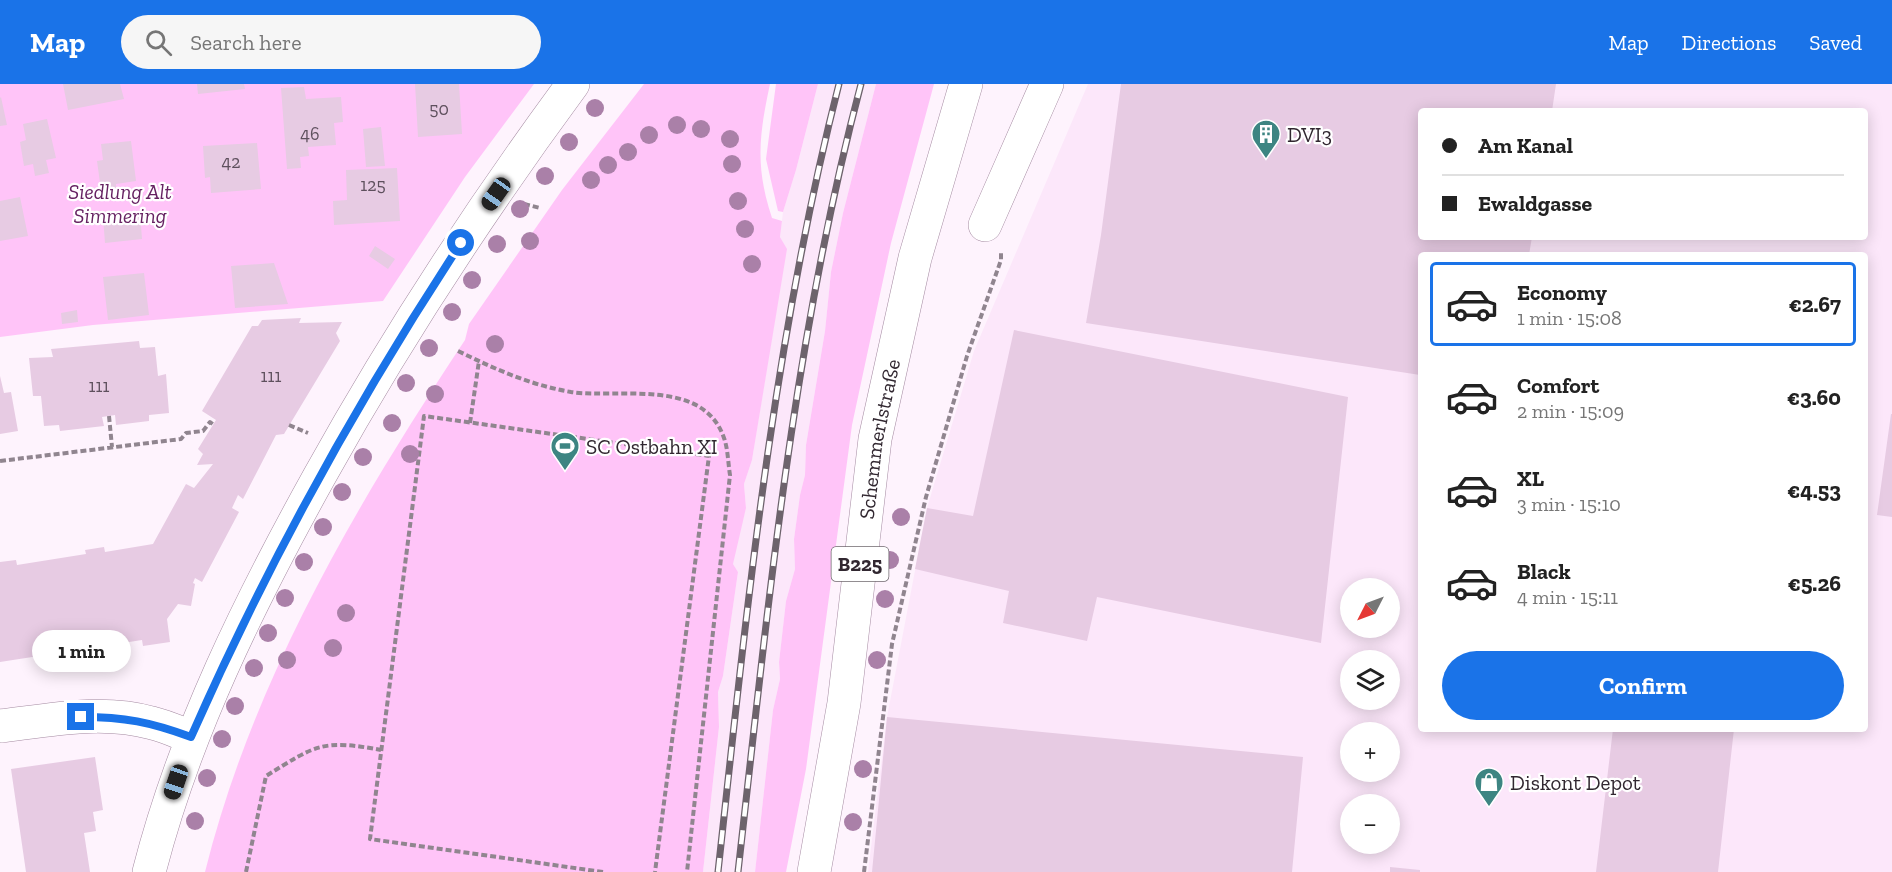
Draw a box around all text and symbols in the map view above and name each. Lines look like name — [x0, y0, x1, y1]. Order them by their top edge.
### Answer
search box — [121, 15, 541, 69]
text: Map — [30, 26, 85, 59]
icon: search — [142, 26, 175, 59]
text: Search here — [190, 29, 302, 56]
text: Map — [1609, 30, 1649, 55]
text: Directions — [1682, 30, 1776, 55]
text: Saved — [1809, 30, 1862, 55]
house number: 50 — [429, 98, 449, 120]
building icon: DVI3 — [1250, 118, 1282, 160]
place label: DVI3 — [1287, 122, 1332, 147]
house number: 46 — [300, 123, 320, 145]
text: Am Kanal — [1478, 132, 1573, 159]
house number: 42 — [222, 151, 240, 173]
house number: 125 — [360, 174, 386, 196]
car — [478, 174, 514, 214]
park label: Siedlung Alt Simmering — [68, 179, 172, 228]
text: Ewaldgasse — [1478, 190, 1592, 217]
route start — [447, 229, 474, 256]
icon: car — [1445, 277, 1499, 331]
text: Economy — [1517, 279, 1607, 306]
text: €2.67 — [1789, 291, 1841, 318]
text: 1 min · 15:08 — [1517, 306, 1622, 330]
street label: Schemmerlstraße — [853, 356, 905, 521]
house number: 111 — [261, 365, 281, 387]
icon: car — [1445, 370, 1499, 424]
text: Comfort — [1517, 372, 1599, 399]
house number: 111 — [89, 375, 109, 397]
text: €3.60 — [1787, 384, 1841, 411]
text: 2 min · 15:09 — [1517, 399, 1624, 423]
sports icon: SC Ostbahn XI — [549, 430, 581, 472]
place label: SC Ostbahn XI — [586, 434, 718, 459]
icon: car — [1445, 463, 1499, 517]
text: XL — [1517, 465, 1544, 492]
text: €4.53 — [1787, 477, 1841, 504]
text: 3 min · 15:10 — [1517, 492, 1621, 516]
road number: B225 — [832, 547, 888, 581]
icon: car — [1445, 556, 1499, 610]
text: Black — [1517, 558, 1571, 585]
text: €5.26 — [1788, 570, 1841, 597]
north arrow — [1340, 578, 1400, 638]
map controls — [1340, 578, 1400, 854]
text: 4 min · 15:11 — [1517, 585, 1618, 609]
callout: 1 min — [32, 630, 130, 672]
text: 1 min — [58, 639, 105, 663]
button: layers — [1340, 650, 1400, 710]
button: Confirm — [1442, 651, 1844, 720]
route end — [67, 703, 94, 730]
button: + — [1340, 722, 1400, 782]
car — [162, 762, 190, 802]
shop icon: Diskont Depot — [1473, 766, 1505, 808]
place label: Diskont Depot — [1510, 770, 1641, 795]
button: − — [1340, 794, 1400, 854]

